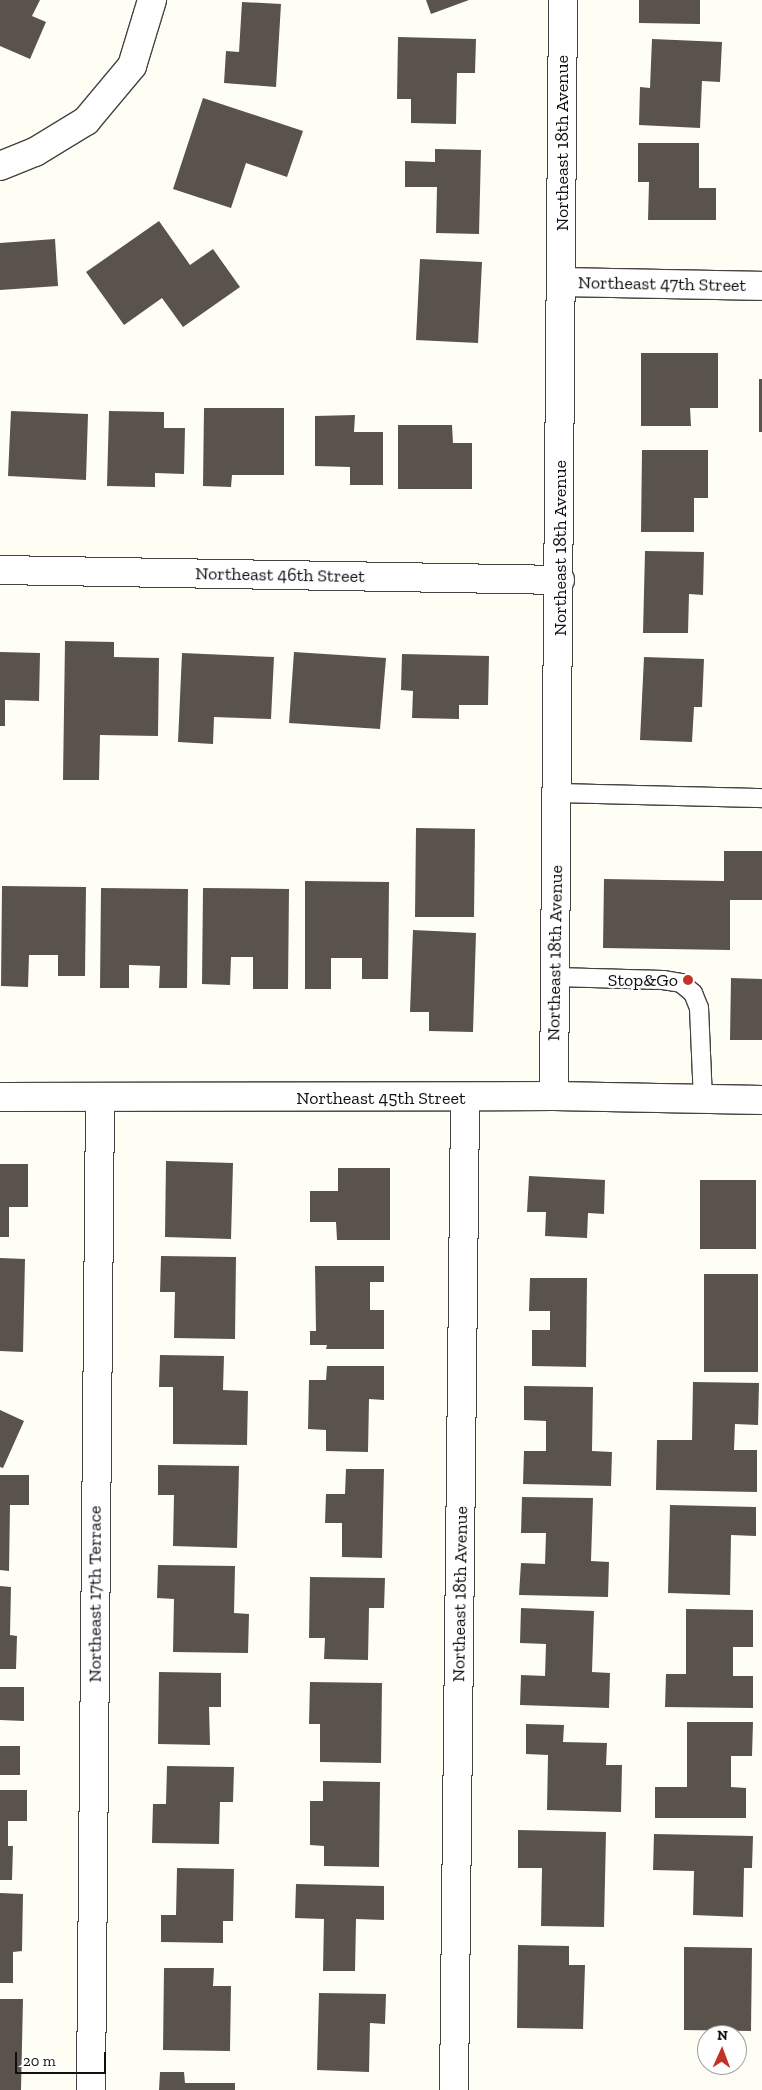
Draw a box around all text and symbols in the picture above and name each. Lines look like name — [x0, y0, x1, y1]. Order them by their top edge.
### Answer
street label: Northeast 18th Avenue — [551, 55, 573, 231]
street label: Northeast 47th Street — [578, 272, 746, 296]
street label: Northeast 18th Avenue — [549, 460, 571, 636]
street label: Northeast 46th Street — [195, 563, 365, 587]
street label: Northeast 18th Avenue — [543, 864, 567, 1042]
place label: Stop&Go — [608, 969, 678, 991]
marker: Stop&Go — [682, 974, 694, 986]
street label: Northeast 45th Street — [296, 1087, 466, 1109]
street label: Northeast 17th Terrace — [84, 1505, 106, 1683]
street label: Northeast 18th Avenue — [448, 1505, 472, 1683]
north arrow — [697, 2025, 747, 2075]
text: N — [717, 2027, 728, 2044]
scale bar — [18, 2042, 109, 2074]
text: 20 m — [23, 2052, 56, 2070]

